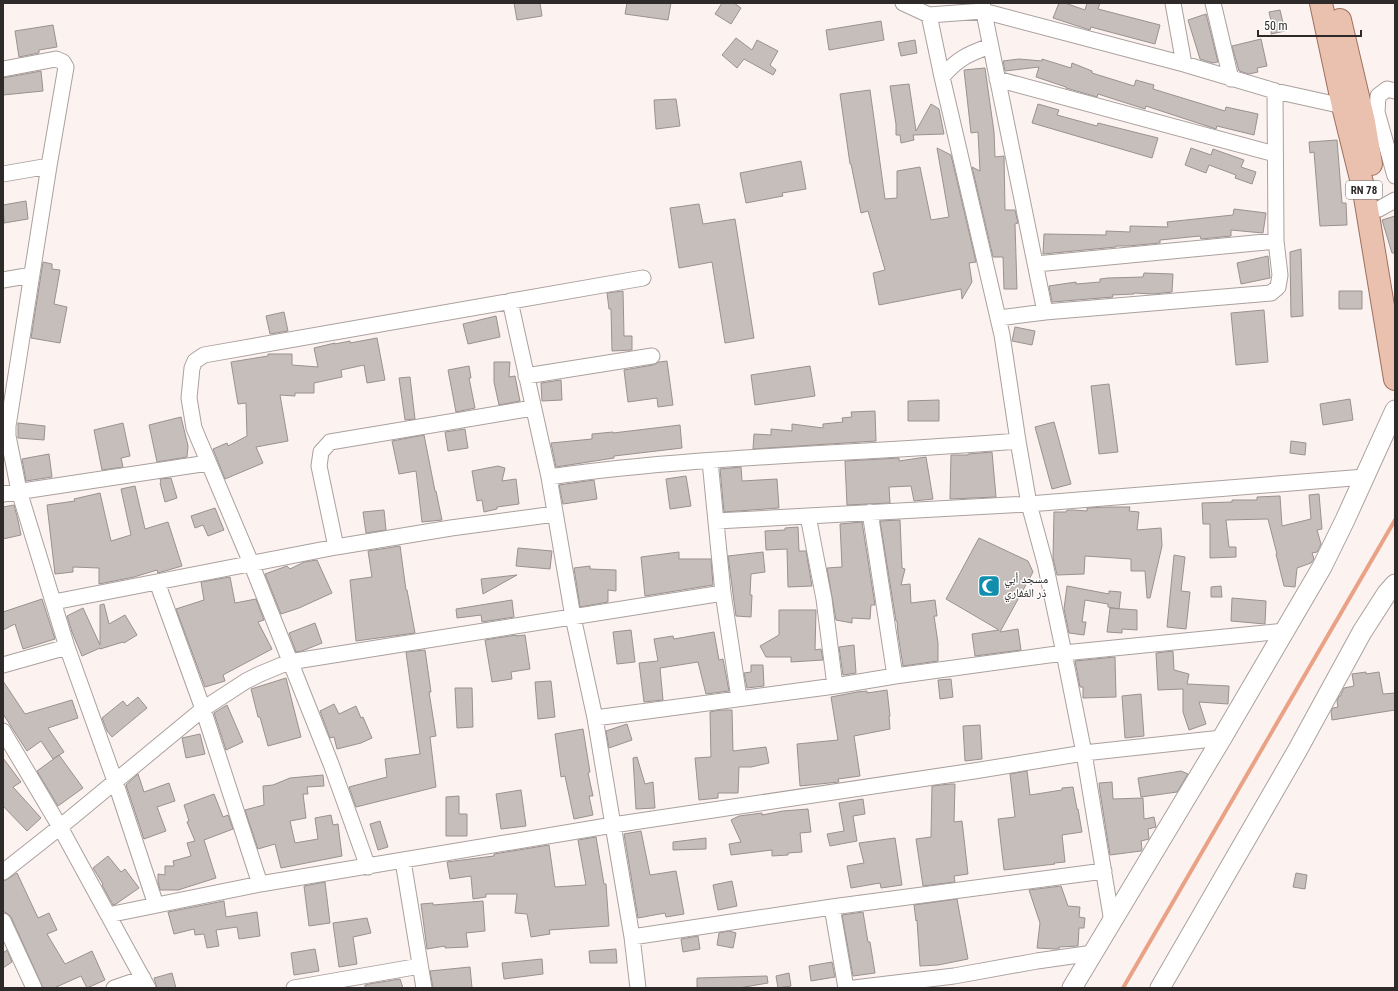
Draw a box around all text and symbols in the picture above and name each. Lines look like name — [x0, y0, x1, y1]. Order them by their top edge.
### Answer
scale bar — [1258, 12, 1361, 38]
text: 50 m — [1264, 19, 1288, 33]
road number: RN 78 — [1346, 181, 1382, 199]
place label: مسجد أبي ذر الغفاري — [1004, 572, 1048, 603]
mosque icon: مسجد أبي ذر الغفاري — [976, 573, 1002, 599]

